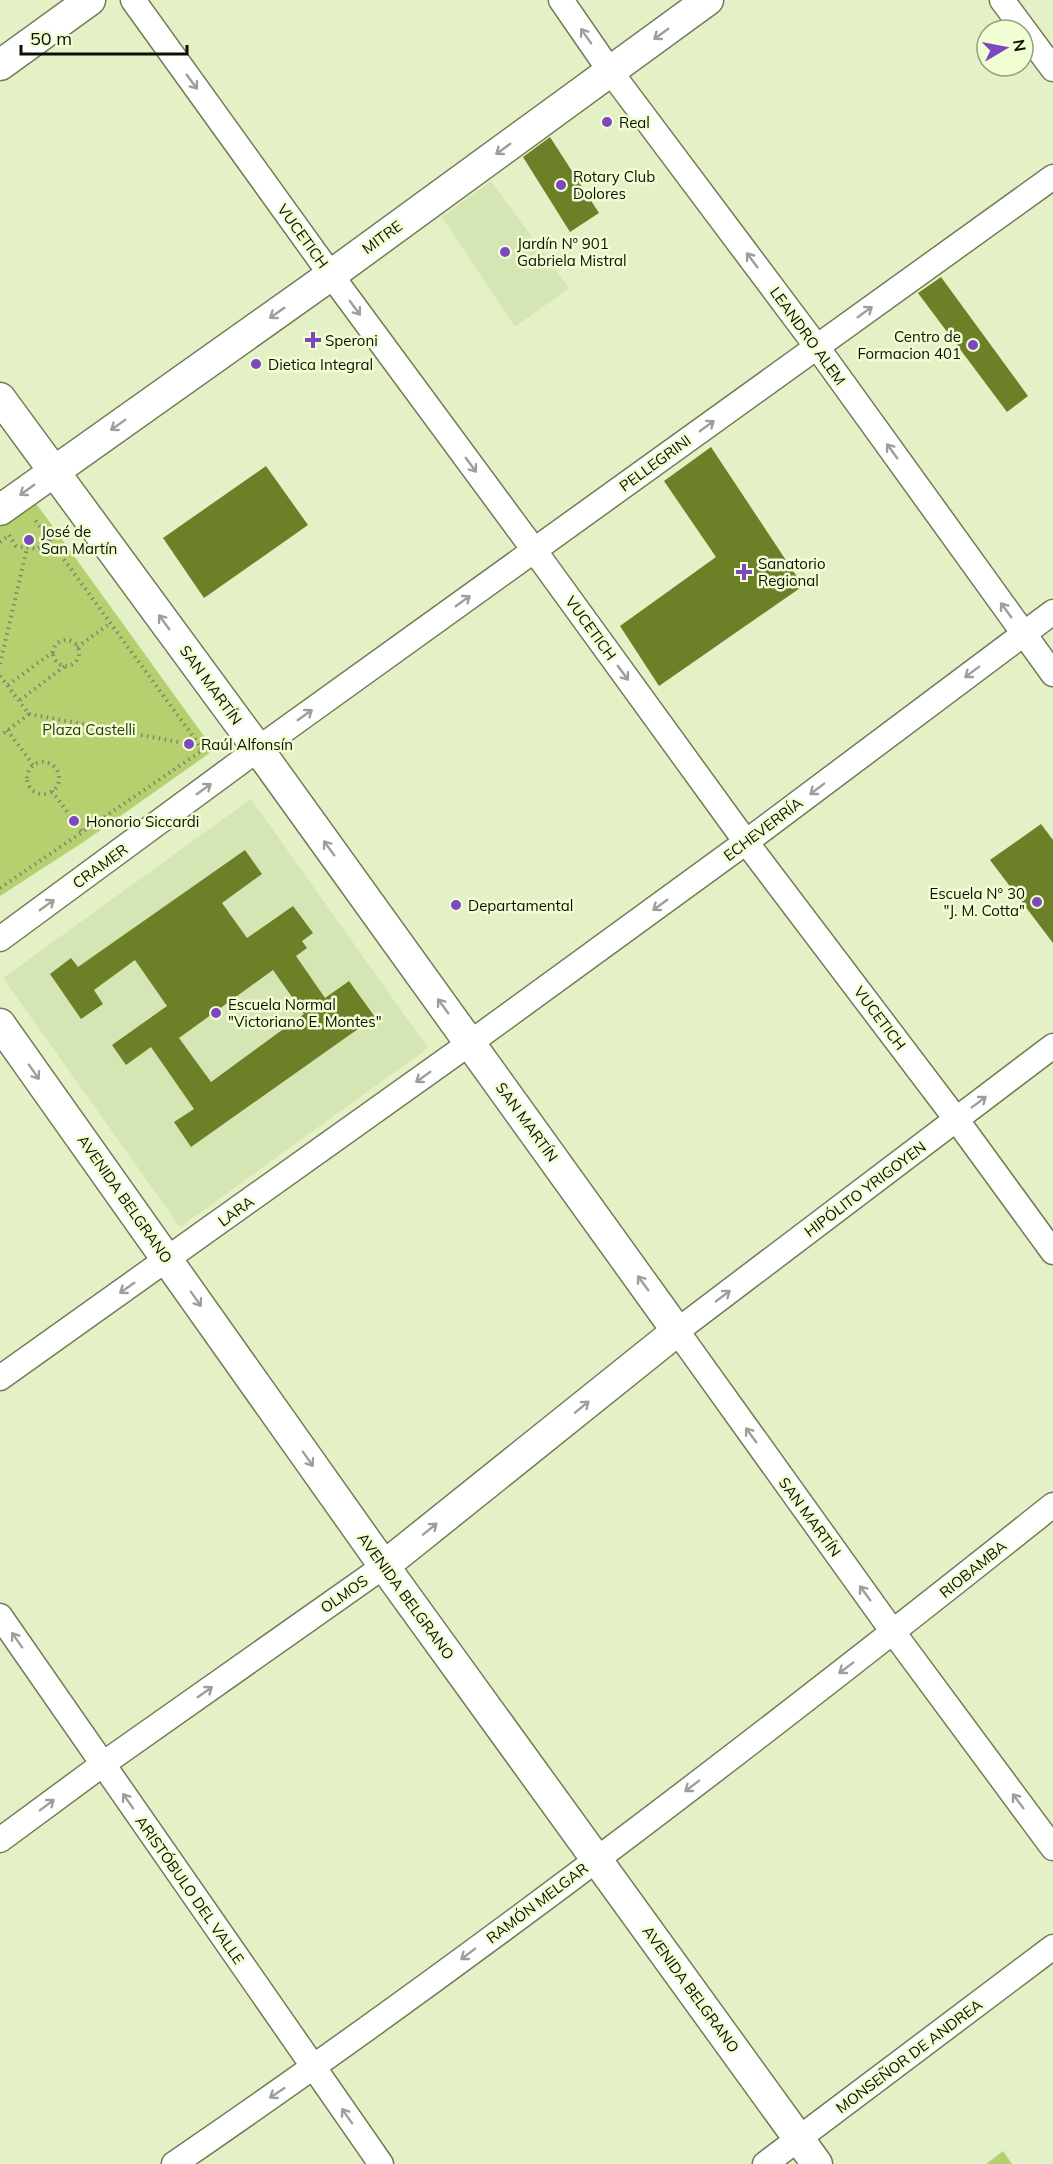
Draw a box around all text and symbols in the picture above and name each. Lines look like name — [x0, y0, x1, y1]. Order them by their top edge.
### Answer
scale bar — [21, 18, 188, 56]
north arrow — [975, 18, 1035, 78]
text: 50 m — [30, 27, 72, 50]
one-way arrow — [580, 28, 592, 45]
one-way arrow — [653, 28, 669, 40]
text: N — [1009, 38, 1031, 53]
one-way arrow — [186, 73, 198, 89]
place label: Real — [619, 113, 650, 132]
marker: Real — [600, 115, 614, 129]
one-way arrow — [496, 143, 512, 155]
place label: Rotary Club Dolores — [573, 167, 655, 203]
marker: Rotary Club Dolores — [554, 178, 568, 192]
street label: VUCETICH — [273, 200, 333, 272]
street label: MITRE — [358, 216, 406, 258]
place label: Jardín Nº 901 Gabriela Mistral — [517, 234, 627, 270]
marker: Jardín Nº 901 Gabriela Mistral — [498, 245, 512, 259]
one-way arrow — [746, 253, 758, 269]
street label: LEANDRO ALEM — [766, 283, 850, 389]
one-way arrow — [349, 299, 361, 315]
one-way arrow — [857, 306, 873, 318]
one-way arrow — [270, 307, 286, 319]
place label: Centro de Formacion 401 — [857, 327, 961, 363]
place label: Speroni — [325, 331, 378, 350]
marker: Speroni — [306, 333, 320, 347]
marker: Centro de Formacion 401 — [966, 338, 980, 352]
place label: Dietica Integral — [268, 355, 373, 374]
marker: Dietica Integral — [249, 357, 263, 371]
one-way arrow — [110, 419, 127, 431]
one-way arrow — [698, 420, 714, 432]
street label: PELLEGRINI — [615, 431, 695, 495]
one-way arrow — [886, 444, 898, 460]
one-way arrow — [465, 456, 477, 472]
one-way arrow — [19, 484, 35, 496]
place label: José de San Martín — [41, 522, 117, 558]
marker: José de San Martín — [22, 533, 36, 547]
place label: Sanatorio Regional — [758, 554, 825, 590]
marker: Sanatorio Regional — [735, 563, 753, 581]
street label: VUCETICH — [561, 592, 621, 664]
one-way arrow — [455, 595, 471, 607]
one-way arrow — [1000, 602, 1012, 618]
one-way arrow — [158, 615, 171, 631]
street label: SAN MARTÍN — [176, 642, 246, 728]
one-way arrow — [617, 664, 629, 680]
one-way arrow — [965, 666, 981, 678]
one-way arrow — [297, 709, 313, 721]
park label: Plaza Castelli — [42, 720, 136, 739]
place label: Raúl Alfonsín — [201, 735, 293, 754]
marker: Raúl Alfonsín — [182, 737, 196, 751]
one-way arrow — [196, 783, 212, 796]
one-way arrow — [809, 783, 825, 796]
street label: ECHEVERRÍA — [720, 793, 806, 865]
place label: Honorio Siccardi — [86, 812, 199, 831]
marker: Honorio Siccardi — [67, 814, 81, 828]
street label: CRAMER — [69, 840, 131, 892]
one-way arrow — [323, 840, 335, 856]
place label: Escuela N° 30 "J. M. Cotta" — [929, 884, 1025, 920]
marker: Escuela N° 30 "J. M. Cotta" — [1030, 895, 1044, 909]
place label: Departamental — [468, 896, 573, 915]
one-way arrow — [39, 898, 55, 911]
marker: Departamental — [449, 898, 463, 912]
one-way arrow — [652, 899, 668, 911]
street label: VUCETICH — [850, 982, 910, 1054]
place label: Escuela Normal "Victoriano E. Montes" — [228, 995, 382, 1031]
one-way arrow — [437, 998, 449, 1014]
marker: Escuela Normal "Victoriano E. Montes" — [209, 1006, 223, 1020]
one-way arrow — [28, 1063, 40, 1079]
one-way arrow — [415, 1071, 431, 1083]
street label: SAN MARTÍN — [492, 1079, 562, 1165]
one-way arrow — [971, 1096, 987, 1108]
street label: AVENIDA BELGRANO — [74, 1131, 176, 1267]
street label: HIPÓLITO YRIGOYEN — [800, 1137, 930, 1241]
street label: LARA — [214, 1192, 258, 1230]
one-way arrow — [636, 1276, 649, 1292]
one-way arrow — [120, 1282, 136, 1294]
one-way arrow — [715, 1289, 731, 1302]
one-way arrow — [190, 1291, 202, 1307]
one-way arrow — [573, 1401, 589, 1414]
one-way arrow — [745, 1427, 757, 1443]
one-way arrow — [302, 1450, 314, 1466]
street label: SAN MARTÍN — [775, 1474, 845, 1560]
one-way arrow — [421, 1523, 437, 1536]
street label: AVENIDA BELGRANO — [354, 1529, 458, 1663]
street label: RIOBAMBA — [936, 1536, 1010, 1602]
street label: OLMOS — [317, 1571, 371, 1617]
one-way arrow — [859, 1586, 871, 1602]
one-way arrow — [11, 1633, 23, 1649]
one-way arrow — [839, 1661, 855, 1674]
one-way arrow — [197, 1686, 213, 1698]
one-way arrow — [684, 1780, 700, 1793]
one-way arrow — [122, 1793, 134, 1809]
one-way arrow — [1012, 1793, 1024, 1809]
one-way arrow — [39, 1799, 55, 1812]
street label: ARISTÓBULO DEL VALLE — [132, 1812, 249, 1968]
street label: RAMÓN MELGAR — [482, 1859, 592, 1947]
street label: AVENIDA BELGRANO — [639, 1922, 743, 2056]
one-way arrow — [461, 1947, 477, 1960]
street label: MONSEÑOR DE ANDREA — [832, 1995, 986, 2117]
one-way arrow — [269, 2088, 286, 2100]
one-way arrow — [341, 2108, 353, 2125]

